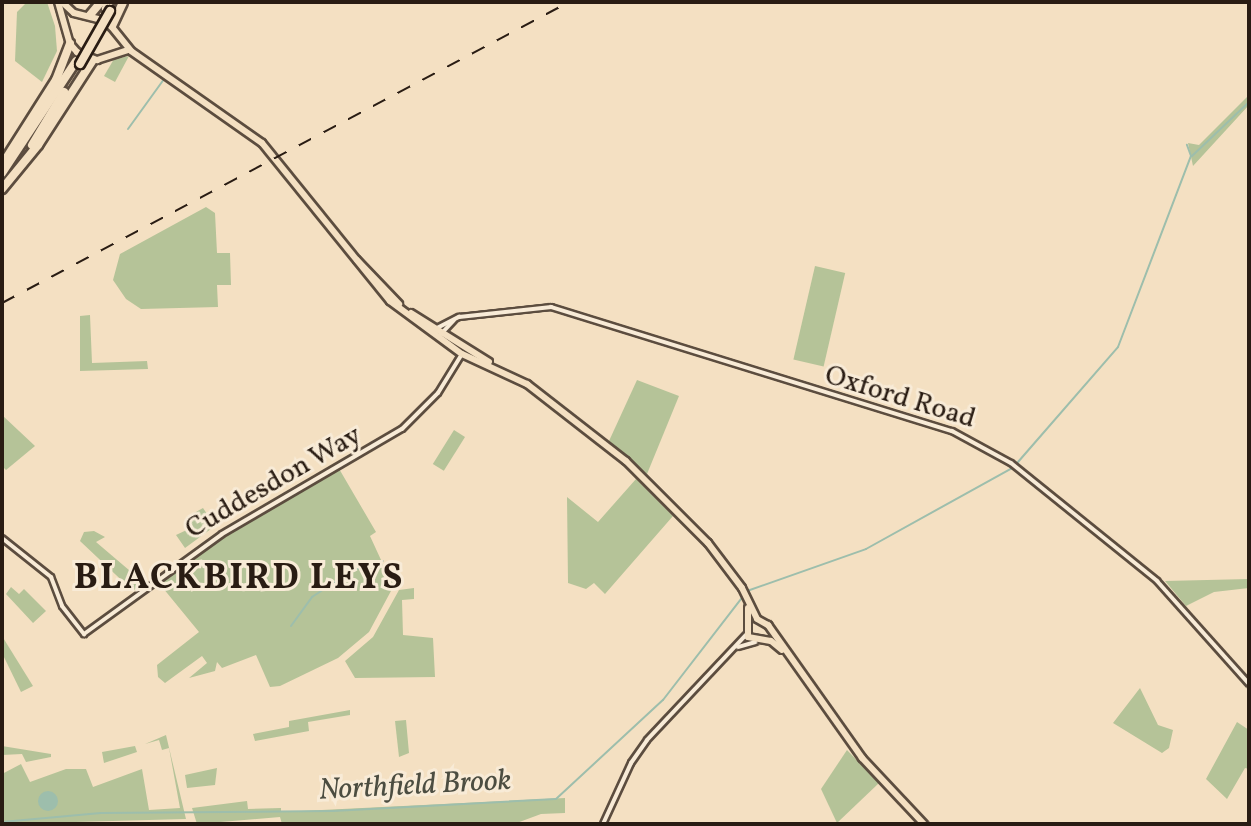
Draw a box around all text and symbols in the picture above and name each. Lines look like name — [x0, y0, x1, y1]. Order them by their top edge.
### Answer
street label: Oxford Road — [821, 359, 979, 437]
street label: Cuddesdon Way — [180, 419, 368, 547]
district label: BLACKBIRD LEYS — [74, 558, 404, 602]
water label: Northfield Brook — [318, 763, 512, 809]

